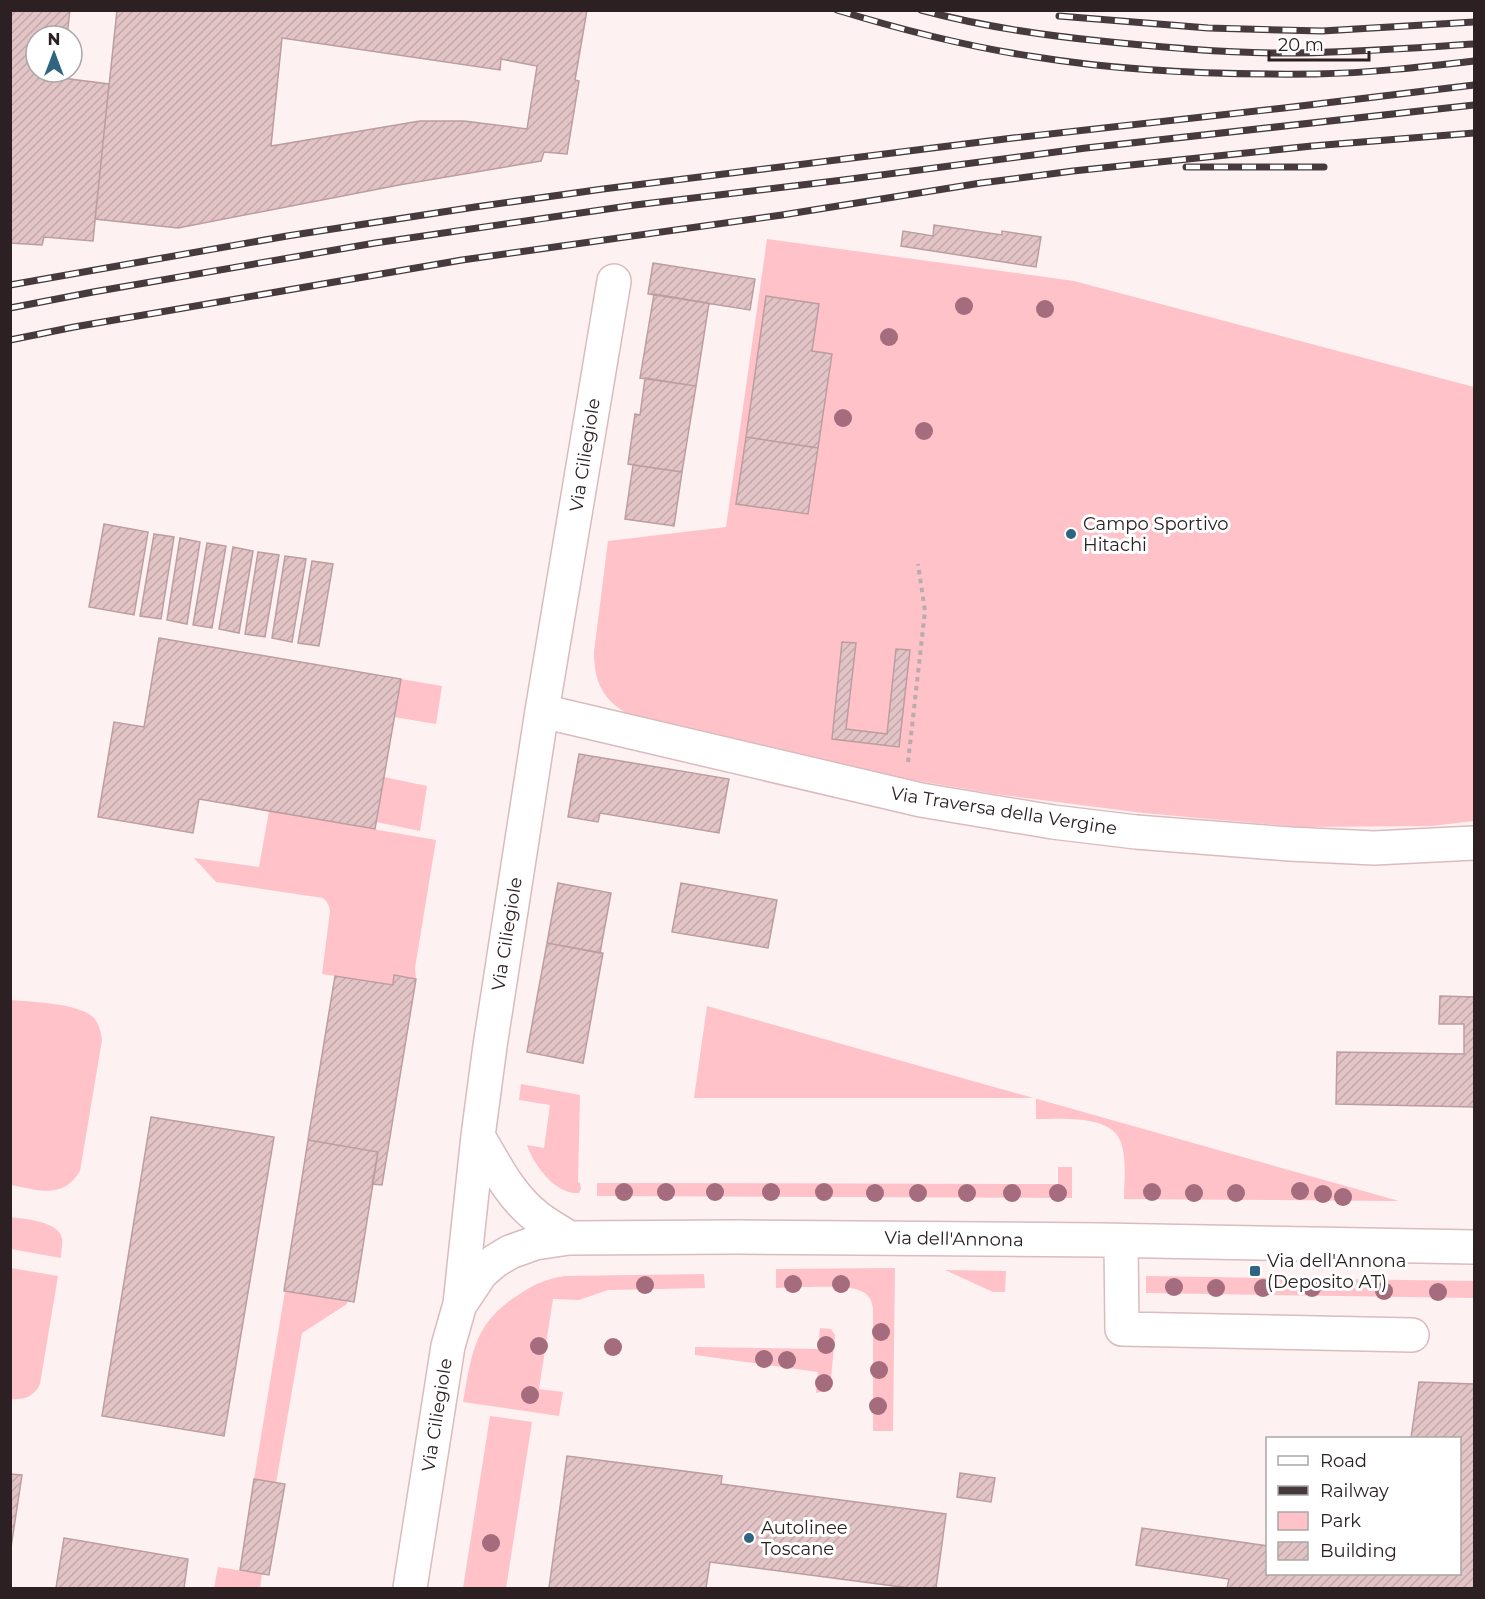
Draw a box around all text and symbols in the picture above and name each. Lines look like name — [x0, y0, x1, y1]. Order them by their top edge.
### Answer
north arrow — [24, 24, 84, 84]
scale bar — [1269, 24, 1370, 62]
text: N — [48, 30, 60, 49]
text: 20 m — [1278, 34, 1324, 56]
street label: Via Ciliegiole — [565, 396, 605, 513]
place label: Campo Sportivo Hitachi — [1083, 513, 1229, 556]
marker: Campo Sportivo Hitachi — [1064, 527, 1078, 541]
street label: Via Traversa della Vergine — [889, 782, 1119, 840]
street label: Via Ciliegiole — [487, 875, 527, 992]
street label: Via dell'Annona — [884, 1227, 1024, 1251]
place label: Via dell'Annona (Deposito AT) — [1267, 1250, 1406, 1293]
marker: Via dell'Annona (Deposito AT) — [1248, 1264, 1262, 1278]
street label: Via Ciliegiole — [417, 1356, 457, 1473]
legend — [1266, 1437, 1461, 1575]
text: Road — [1320, 1450, 1367, 1472]
text: Railway — [1320, 1480, 1389, 1502]
text: Park — [1320, 1510, 1361, 1532]
place label: Autolinee Toscane — [761, 1517, 848, 1560]
marker: Autolinee Toscane — [742, 1531, 756, 1545]
text: Building — [1320, 1540, 1397, 1562]

